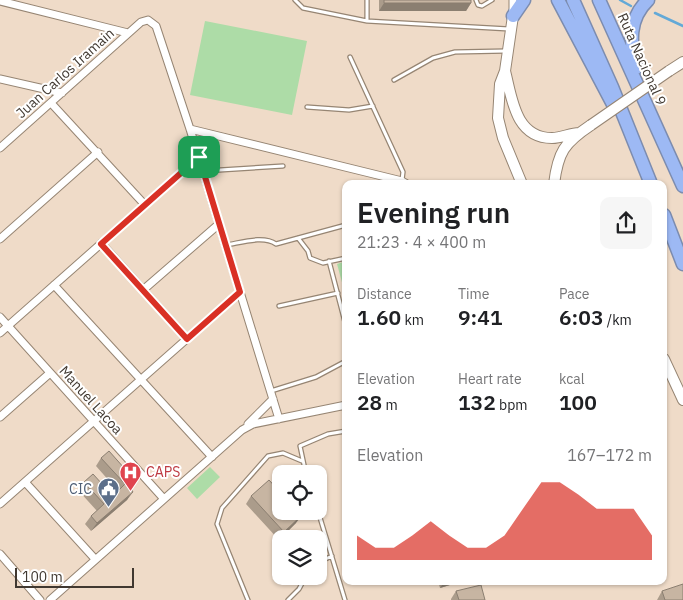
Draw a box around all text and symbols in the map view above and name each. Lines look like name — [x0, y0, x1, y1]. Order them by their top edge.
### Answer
street label: Ruta Nacional 9 — [614, 10, 670, 108]
street label: Juan Carlos Iramain — [12, 24, 118, 122]
pin — [178, 136, 220, 178]
icon: arrive — [185, 143, 213, 171]
text: Evening run — [357, 194, 510, 231]
button: share — [600, 197, 652, 249]
text: 21:23 · 4 × 400 m — [357, 232, 486, 252]
text: Distance — [357, 285, 412, 303]
text: Time — [458, 285, 489, 303]
text: Pace — [559, 285, 589, 303]
text: 1.60 — [357, 303, 401, 331]
text: 9:41 — [458, 303, 503, 331]
text: 6:03 — [559, 303, 604, 331]
text: km — [401, 311, 424, 329]
text: /km — [604, 311, 632, 329]
street label: Manuel Lacoa — [55, 362, 127, 438]
text: Elevation — [357, 370, 415, 388]
text: Heart rate — [458, 370, 522, 388]
text: kcal — [559, 370, 584, 388]
text: 28 — [357, 388, 382, 416]
text: 132 — [458, 388, 496, 416]
text: 100 — [559, 388, 597, 416]
text: m — [382, 396, 398, 414]
text: bpm — [496, 396, 528, 414]
text: Elevation — [357, 445, 423, 465]
text: 167–172 m — [567, 445, 652, 465]
hospital icon: CAPS — [118, 460, 142, 491]
place label: CAPS — [146, 463, 180, 481]
map controls — [272, 465, 327, 585]
button: locate — [272, 465, 327, 520]
public building icon: CIC — [96, 477, 120, 508]
place label: CIC — [69, 480, 92, 498]
button: layers — [272, 530, 327, 585]
scale bar — [15, 565, 134, 588]
text: 100 m — [22, 568, 63, 586]

